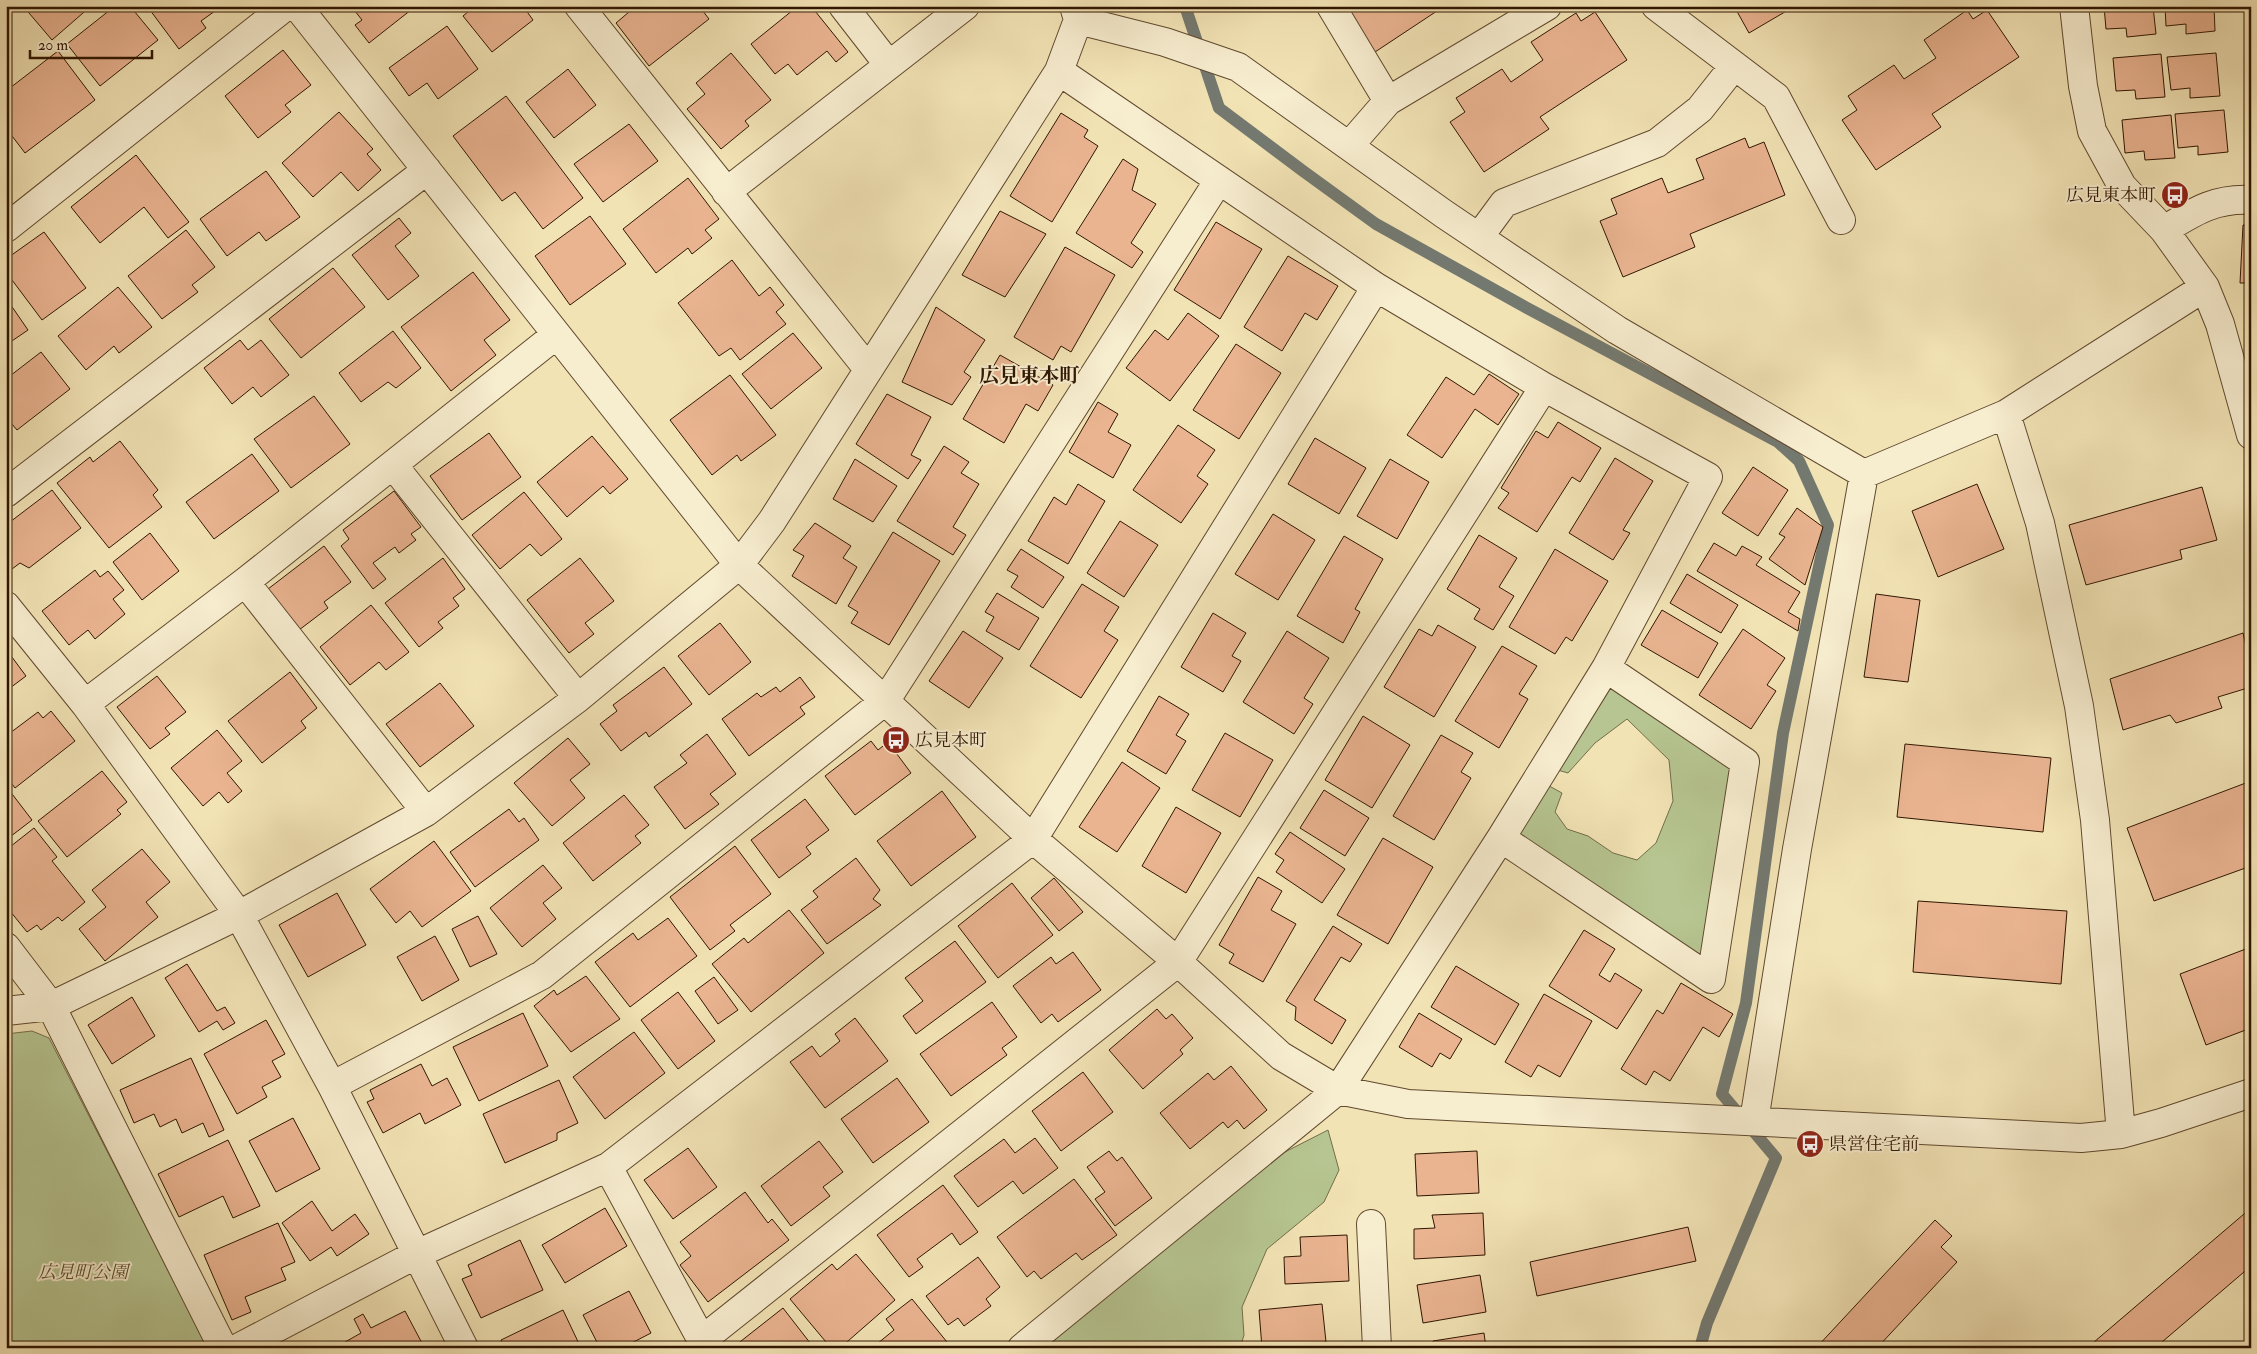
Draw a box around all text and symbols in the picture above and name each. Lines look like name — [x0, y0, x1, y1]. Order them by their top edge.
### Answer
scale bar — [30, 28, 152, 60]
text: 20 m — [38, 36, 68, 55]
bus stop icon: 広見東本町 — [2160, 180, 2190, 210]
place label: 広見東本町 — [2066, 184, 2156, 207]
district label: 広見東本町 — [979, 363, 1080, 388]
bus stop icon: 広見本町 — [881, 725, 911, 755]
place label: 広見本町 — [915, 729, 987, 752]
bus stop icon: 県営住宅前 — [1795, 1129, 1825, 1159]
place label: 県営住宅前 — [1829, 1133, 1919, 1156]
park label: 広見町公園 — [38, 1261, 131, 1284]

